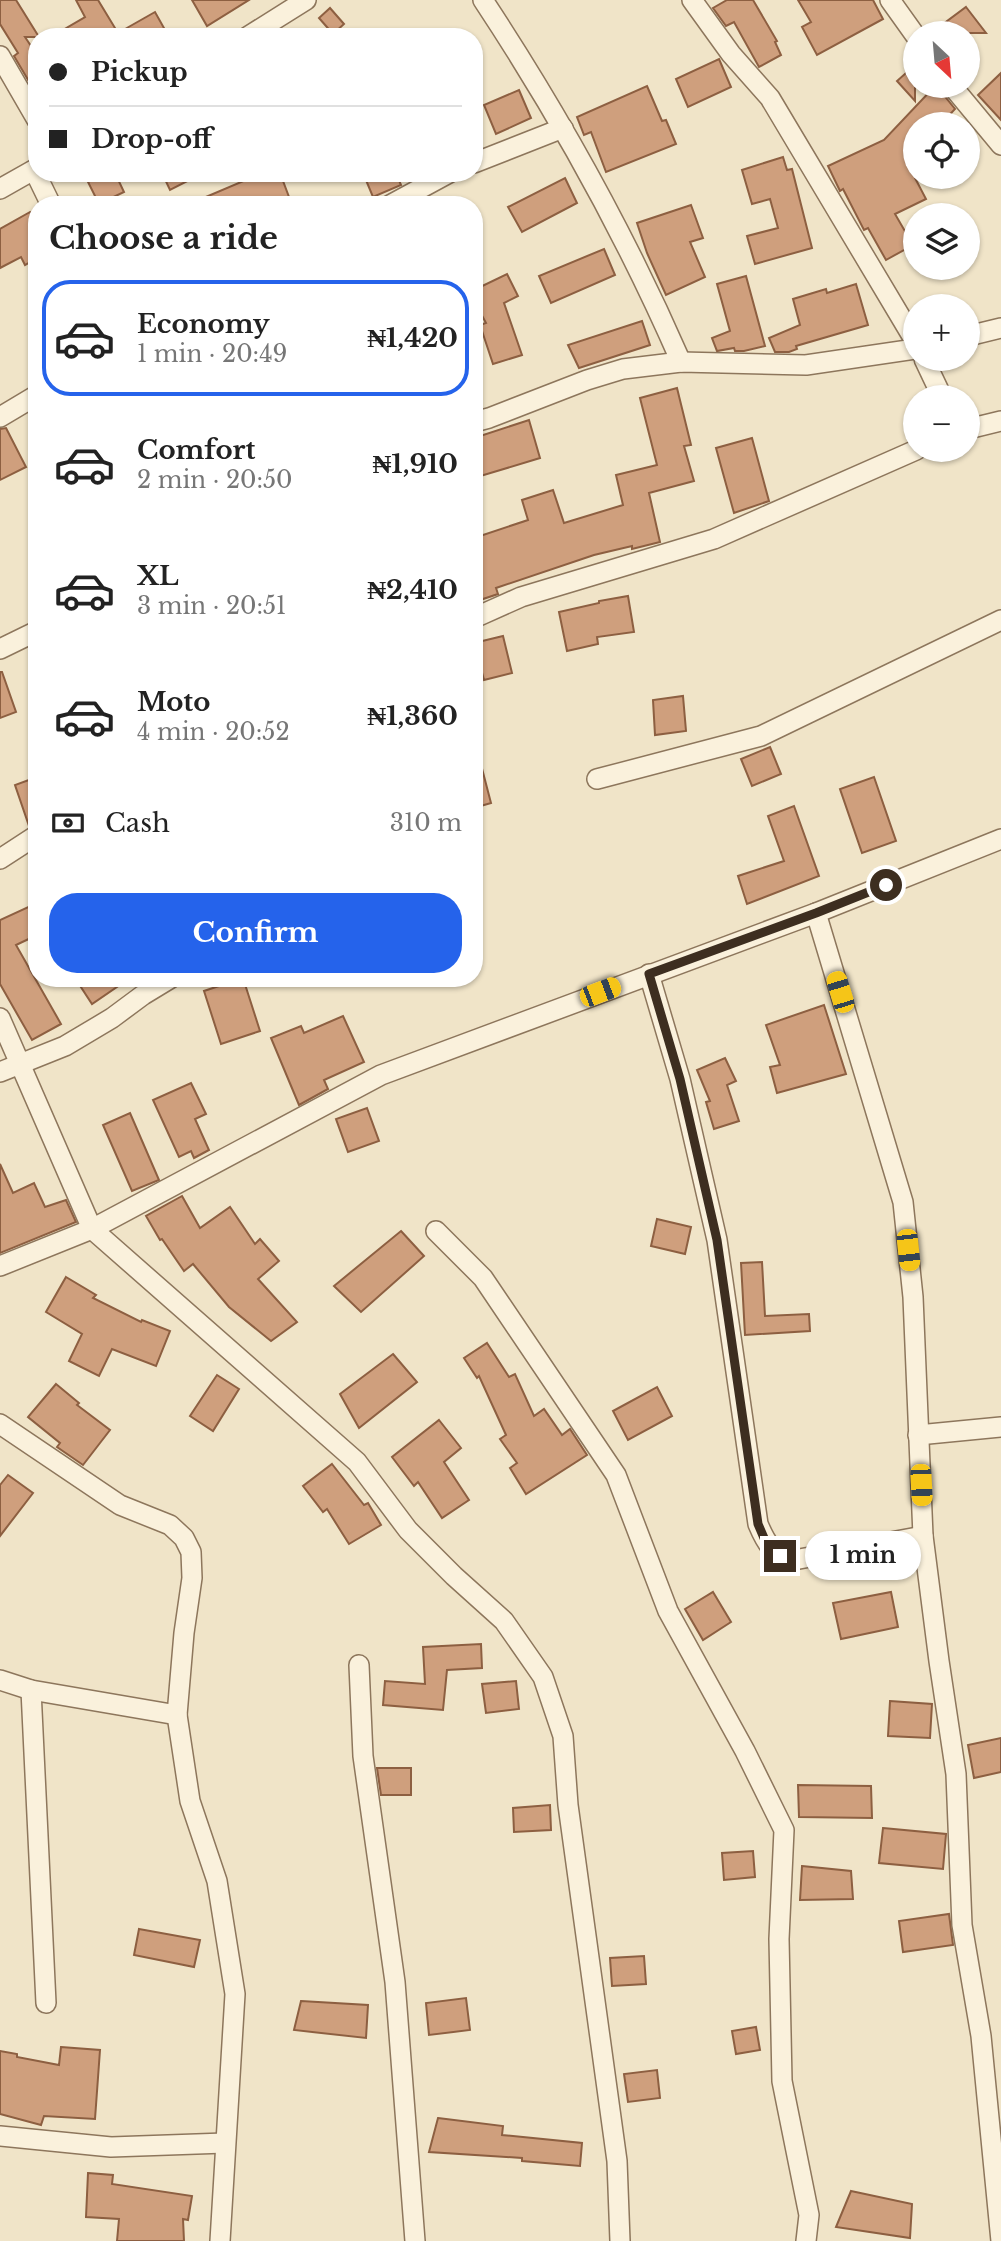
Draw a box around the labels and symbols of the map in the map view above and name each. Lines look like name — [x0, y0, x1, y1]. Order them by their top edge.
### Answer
north arrow — [903, 21, 980, 98]
route start — [870, 869, 902, 901]
car — [824, 969, 857, 1015]
car — [577, 975, 624, 1009]
car — [896, 1228, 921, 1272]
car — [910, 1463, 933, 1507]
callout: 1 min — [804, 1532, 920, 1580]
route end — [764, 1540, 796, 1572]

